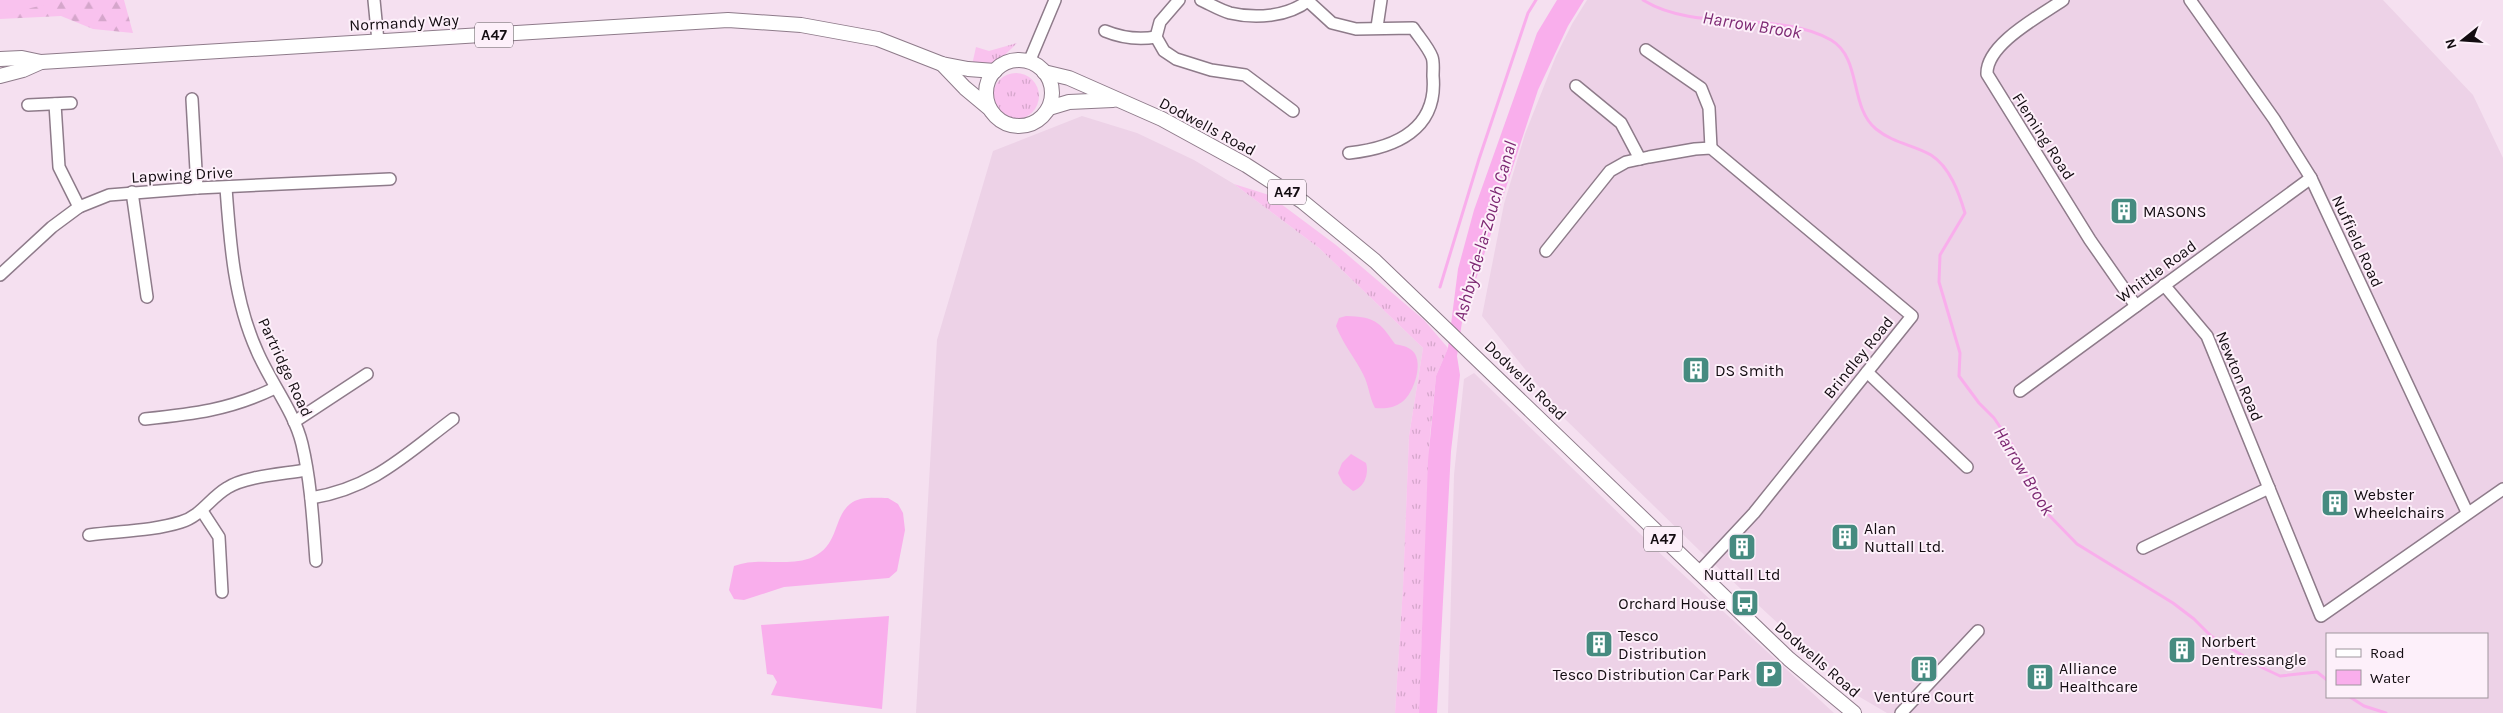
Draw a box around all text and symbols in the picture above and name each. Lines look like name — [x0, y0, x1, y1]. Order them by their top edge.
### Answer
water label: Harrow Brook — [1701, 6, 1804, 44]
street label: Normandy Way — [349, 10, 460, 35]
north arrow — [2438, 15, 2488, 65]
road number: A47 — [475, 22, 513, 48]
text: N — [2441, 36, 2461, 51]
street label: Fleming Road — [2008, 89, 2079, 183]
street label: Dodwells Road — [1156, 93, 1259, 160]
water label: Ashby-de-la-Zouch Canal — [1449, 138, 1521, 323]
street label: Lapwing Drive — [131, 162, 233, 187]
road number: A47 — [1268, 180, 1306, 204]
street label: Nuffield Road — [2328, 192, 2387, 290]
building icon: MASONS — [2109, 196, 2139, 226]
place label: MASONS — [2143, 202, 2206, 221]
street label: Whittle Road — [2113, 236, 2200, 307]
street label: Brindley Road — [1819, 312, 1897, 402]
street label: Partridge Road — [254, 315, 317, 420]
street label: Newton Road — [2212, 328, 2267, 424]
street label: Dodwells Road — [1481, 337, 1571, 424]
building icon: DS Smith — [1681, 355, 1711, 385]
place label: DS Smith — [1715, 361, 1784, 380]
water label: Harrow Brook — [1989, 423, 2060, 520]
place label: Webster Wheelchairs — [2354, 485, 2445, 522]
building icon: Webster Wheelchairs — [2320, 488, 2350, 518]
place label: Alan Nuttall Ltd. — [1864, 519, 1944, 556]
building icon: Alan Nuttall Ltd. — [1830, 522, 1860, 552]
road number: A47 — [1644, 526, 1682, 552]
building icon: Nuttall Ltd — [1727, 532, 1757, 562]
place label: Nuttall Ltd — [1703, 565, 1781, 584]
bus stop icon: Orchard House — [1730, 588, 1760, 618]
place label: Orchard House — [1618, 594, 1726, 613]
street label: Dodwells Road — [1771, 617, 1864, 702]
place label: Tesco Distribution — [1618, 626, 1707, 663]
building icon: Tesco Distribution — [1584, 629, 1614, 659]
place label: Norbert Dentressangle — [2201, 632, 2306, 669]
legend — [2326, 633, 2488, 698]
building icon: Norbert Dentressangle — [2167, 635, 2197, 665]
text: Road — [2370, 644, 2405, 662]
building icon: Venture Court — [1909, 654, 1939, 684]
parking icon: Tesco Distribution Car Park — [1754, 659, 1784, 689]
place label: Alliance Healthcare — [2059, 659, 2138, 696]
building icon: Alliance Healthcare — [2025, 662, 2055, 692]
place label: Tesco Distribution Car Park — [1553, 665, 1750, 684]
text: Water — [2370, 669, 2411, 687]
place label: Venture Court — [1874, 687, 1974, 706]

